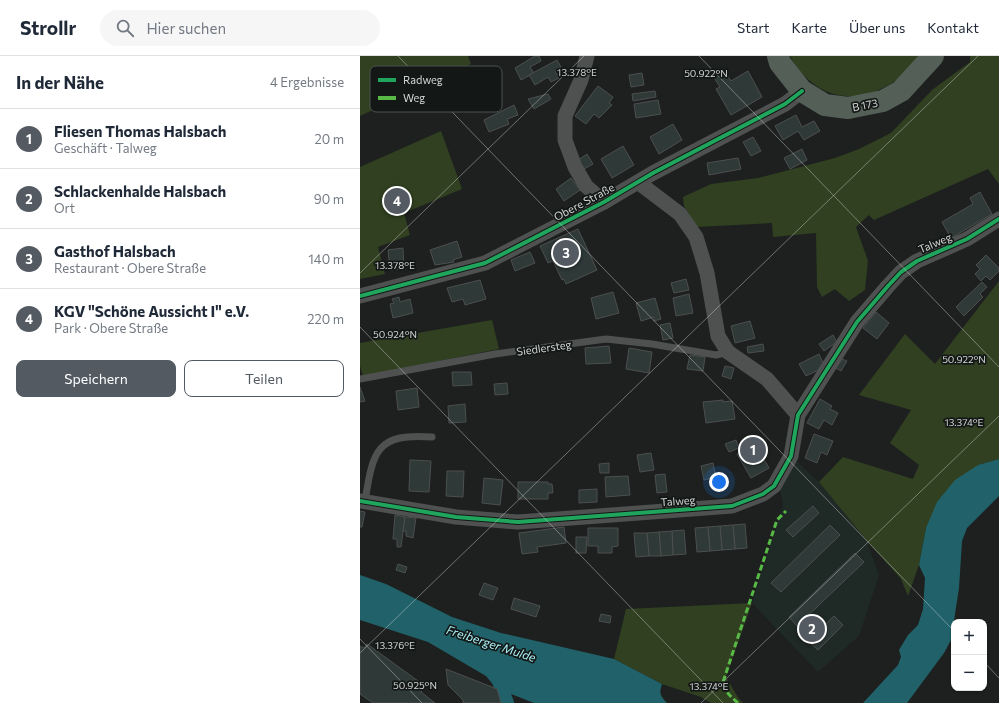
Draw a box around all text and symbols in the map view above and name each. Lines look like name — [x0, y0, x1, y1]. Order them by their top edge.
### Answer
search box — [100, 10, 380, 46]
text: Strollr — [20, 16, 76, 39]
icon: search — [114, 17, 136, 39]
text: Hier suchen — [146, 19, 226, 37]
text: Start — [737, 19, 770, 36]
text: Karte — [792, 19, 827, 36]
text: Über uns — [849, 19, 905, 36]
text: Kontakt — [927, 19, 979, 36]
legend — [370, 66, 502, 112]
text: 13.378°E — [557, 66, 597, 78]
text: 50.922°N — [684, 67, 728, 79]
text: In der Nähe — [16, 72, 104, 93]
text: Radweg — [403, 73, 443, 86]
text: 4 Ergebnisse — [270, 74, 344, 90]
text: Weg — [403, 91, 425, 104]
street label: B 173 — [851, 96, 879, 113]
text: Fliesen Thomas Halsbach — [54, 122, 226, 140]
text: 1 — [26, 131, 32, 147]
text: 20 m — [315, 131, 344, 147]
text: Geschäft · Talweg — [54, 140, 157, 156]
street label: Obere Straße — [551, 180, 616, 223]
text: Schlackenhalde Halsbach — [54, 182, 226, 200]
pin: 4 — [384, 186, 410, 216]
text: 2 — [25, 191, 33, 207]
text: 90 m — [314, 191, 344, 207]
text: Ort — [54, 200, 75, 216]
street label: Talweg — [916, 230, 953, 255]
pin: 3 — [553, 238, 579, 268]
text: Gasthof Halsbach — [54, 242, 176, 260]
text: 3 — [25, 251, 33, 267]
text: 140 m — [308, 251, 344, 267]
text: 13.378°E — [375, 259, 415, 271]
text: Restaurant · Obere Straße — [54, 260, 206, 276]
text: KGV "Schöne Aussicht I" e.V. — [54, 302, 249, 320]
text: 4 — [25, 311, 33, 327]
text: 220 m — [307, 311, 344, 327]
text: Park · Obere Straße — [54, 320, 168, 336]
text: 50.924°N — [373, 328, 417, 340]
street label: Siedlersteg — [516, 337, 572, 358]
text: 50.922°N — [942, 353, 986, 365]
button: Speichern — [16, 360, 176, 397]
button: Teilen — [184, 360, 344, 397]
text: 13.374°E — [944, 416, 984, 428]
pin: 1 — [740, 435, 766, 465]
your location — [709, 472, 729, 492]
street label: Talweg — [660, 493, 696, 508]
pin: 2 — [799, 614, 825, 644]
map controls — [951, 619, 987, 691]
button: + — [951, 619, 987, 655]
water label: Freiberger Mulde — [445, 622, 538, 664]
text: 13.376°E — [375, 639, 415, 651]
button: − — [951, 655, 987, 691]
text: 50.925°N — [393, 679, 437, 691]
text: 13.374°E — [689, 680, 729, 692]

